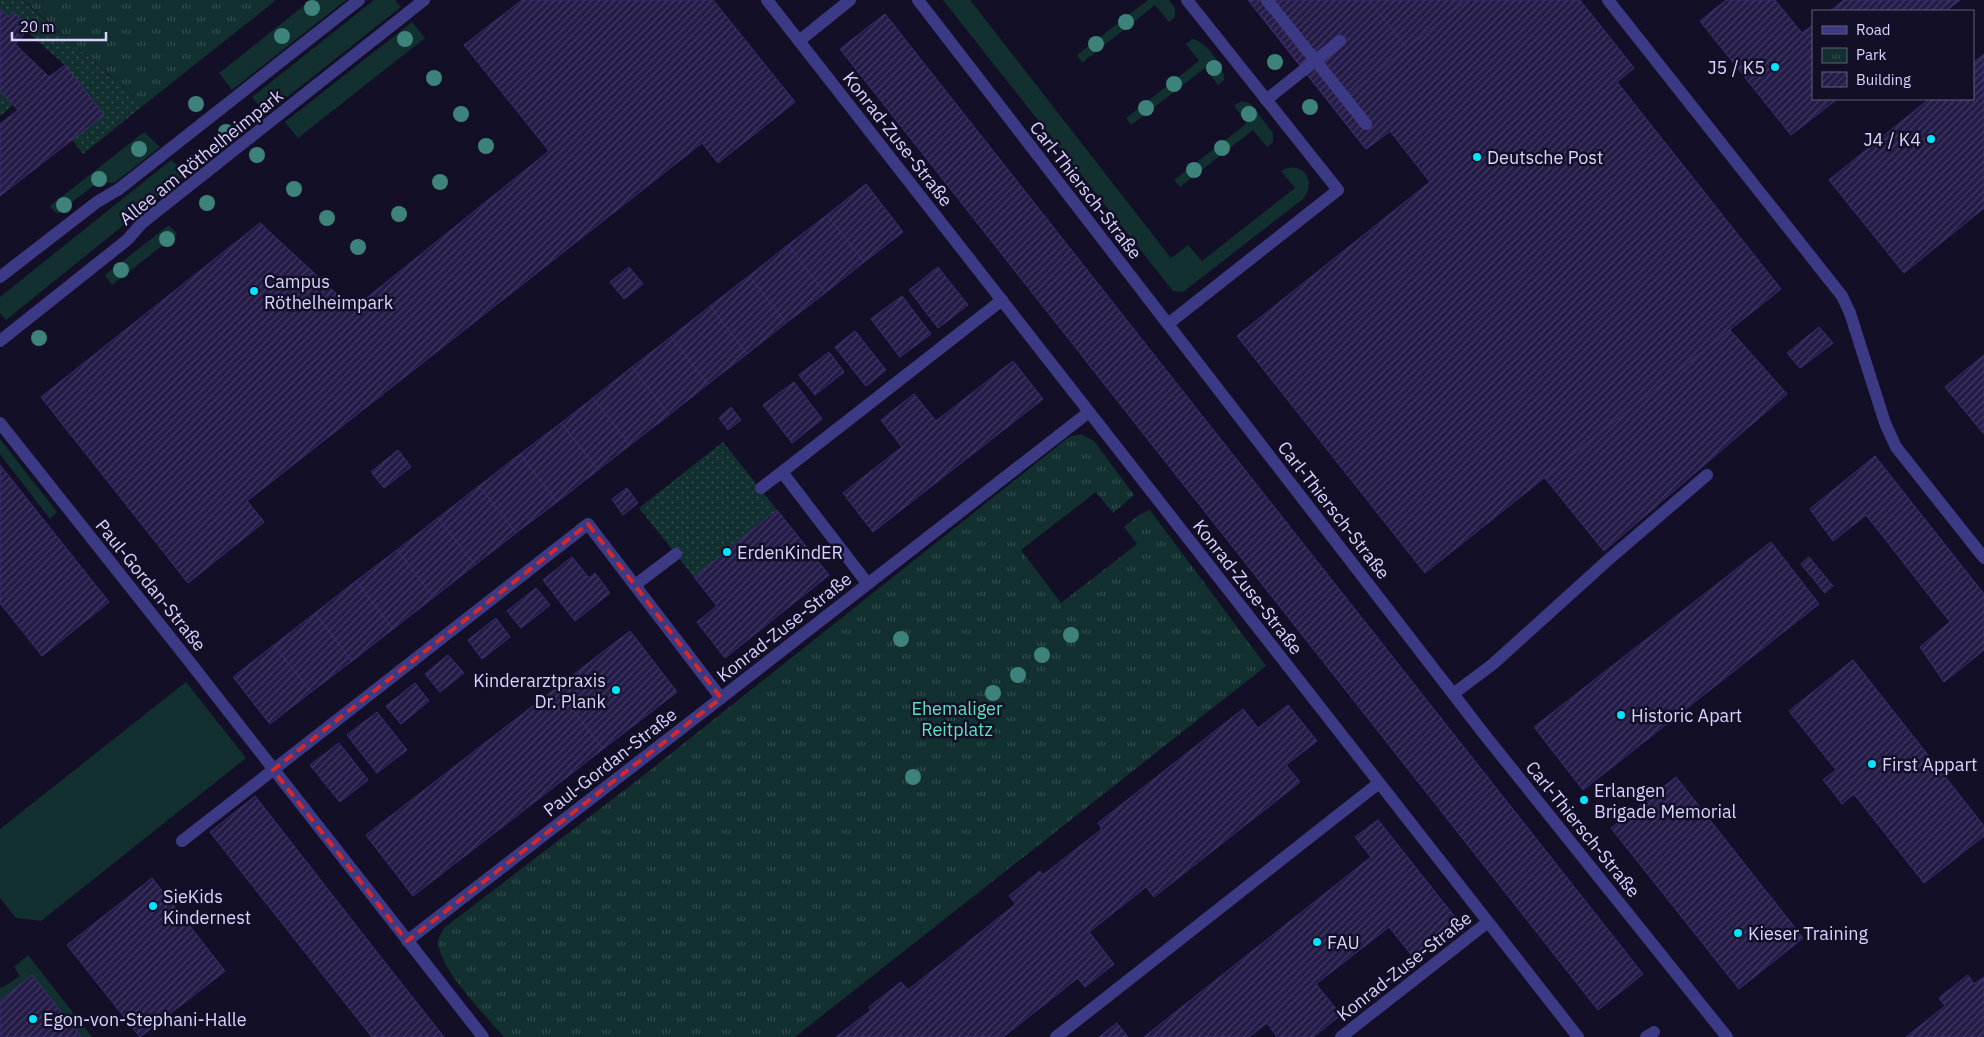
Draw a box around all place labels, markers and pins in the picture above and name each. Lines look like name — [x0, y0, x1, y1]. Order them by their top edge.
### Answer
place label: J5 / K5 — [1707, 56, 1765, 79]
marker: J5 / K5 — [1769, 61, 1781, 73]
place label: J4 / K4 — [1863, 128, 1921, 151]
marker: J4 / K4 — [1925, 133, 1937, 145]
place label: Deutsche Post — [1487, 146, 1603, 169]
marker: Deutsche Post — [1471, 151, 1483, 163]
place label: Campus Röthelheimpark — [264, 270, 394, 314]
marker: Campus Röthelheimpark — [248, 285, 260, 297]
place label: ErdenKindER — [737, 541, 843, 564]
marker: ErdenKindER — [721, 546, 733, 558]
place label: Kinderarztpraxis Dr. Plank — [473, 669, 607, 713]
marker: Kinderarztpraxis Dr. Plank — [610, 684, 622, 696]
place label: Historic Apart — [1631, 704, 1742, 727]
marker: Historic Apart — [1615, 709, 1627, 721]
place label: First Appart — [1882, 753, 1977, 776]
marker: First Appart — [1866, 758, 1878, 770]
place label: Erlangen Brigade Memorial — [1594, 779, 1737, 823]
marker: Erlangen Brigade Memorial — [1578, 794, 1590, 806]
place label: SieKids Kindernest — [163, 885, 251, 929]
marker: SieKids Kindernest — [147, 900, 159, 912]
place label: Kieser Training — [1748, 922, 1868, 945]
marker: Kieser Training — [1732, 927, 1744, 939]
place label: FAU — [1327, 931, 1360, 954]
marker: FAU — [1311, 936, 1323, 948]
place label: Egon-von-Stephani-Halle — [43, 1008, 247, 1031]
marker: Egon-von-Stephani-Halle — [27, 1013, 39, 1025]

